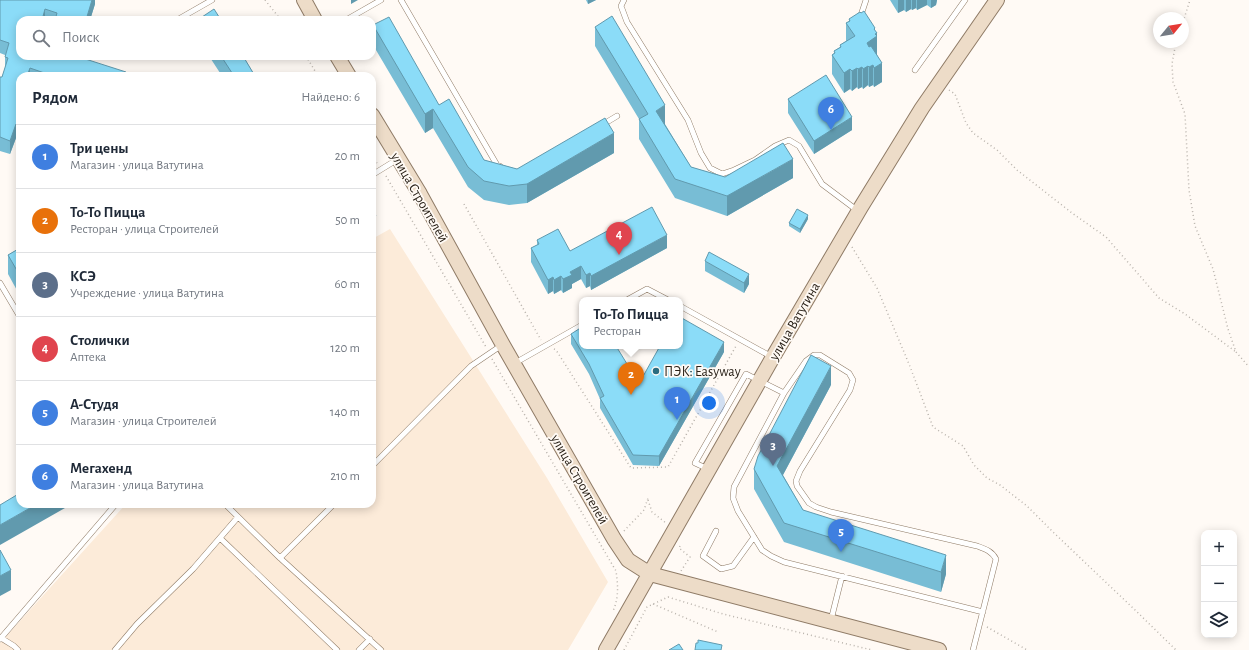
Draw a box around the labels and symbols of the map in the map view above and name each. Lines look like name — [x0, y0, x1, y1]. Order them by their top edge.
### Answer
north arrow — [1153, 12, 1189, 48]
pin: 6 — [818, 97, 844, 130]
street label: улица Строителей — [387, 149, 450, 245]
pin: 4 — [606, 222, 632, 255]
street label: улица Ватутина — [767, 280, 823, 364]
pin: 2 — [618, 362, 644, 395]
place label: ПЭК: Easyway — [664, 365, 741, 379]
marker: ПЭК: Easyway — [651, 366, 661, 376]
pin: 1 — [664, 387, 690, 420]
your location — [699, 393, 719, 413]
street label: улица Строителей — [547, 431, 610, 527]
pin: 3 — [760, 433, 786, 466]
pin: 5 — [828, 519, 854, 552]

